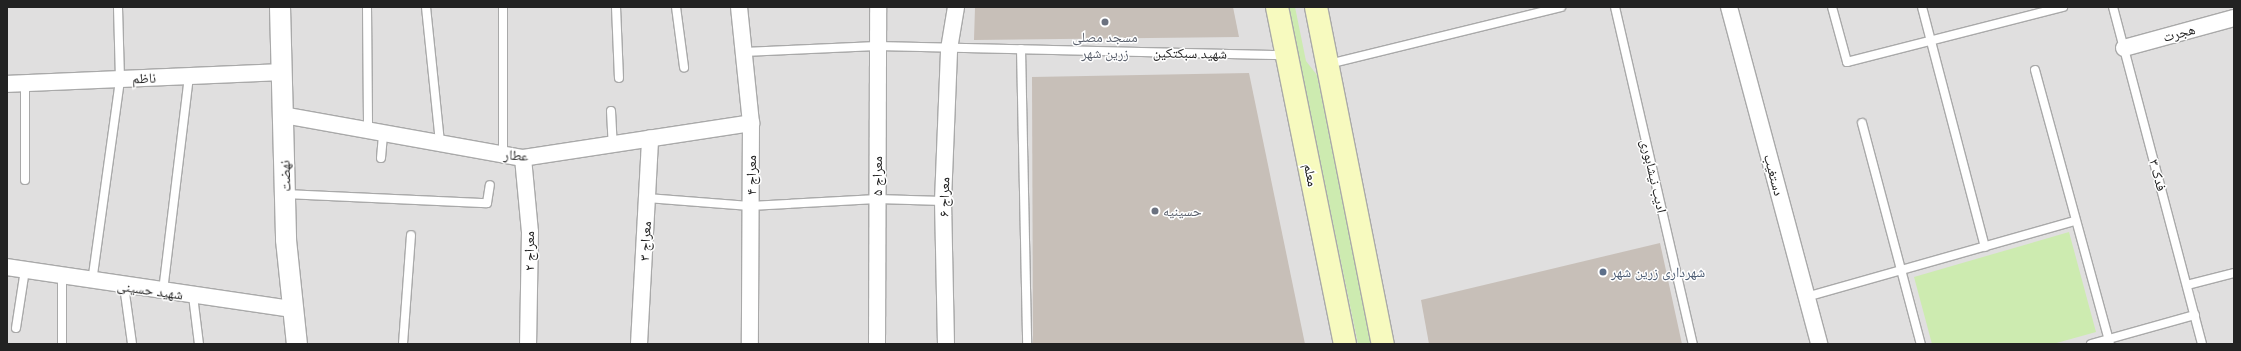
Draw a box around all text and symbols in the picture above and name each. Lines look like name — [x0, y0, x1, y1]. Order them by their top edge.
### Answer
marker: مسجد مصلی زرین شهر — [1100, 17, 1110, 27]
street label: هجرت — [2161, 21, 2197, 45]
place label: مسجد مصلی زرین شهر — [1072, 29, 1138, 62]
street label: شهید سبکتکین — [1153, 44, 1227, 62]
street label: ناظم — [132, 69, 156, 87]
street label: ادیب نیشابوری — [1637, 138, 1671, 214]
street label: عطار — [503, 146, 529, 164]
street label: دستغیب — [1760, 152, 1788, 198]
street label: معراج ۴ — [743, 155, 759, 195]
street label: معراج ۵ — [869, 156, 885, 196]
street label: فدک ۳ — [2146, 157, 2170, 193]
street label: نهضت — [276, 160, 294, 192]
street label: معلم — [1301, 162, 1321, 188]
street label: معراج ۶ — [935, 177, 953, 217]
place label: حسینیه — [1163, 203, 1202, 219]
marker: حسینیه — [1150, 206, 1160, 216]
street label: معراج ۳ — [636, 221, 654, 261]
street label: معراج ۲ — [521, 231, 537, 271]
place label: شهرداری زرین شهر — [1611, 264, 1705, 280]
marker: شهرداری زرین شهر — [1598, 267, 1608, 277]
street label: شهید حسینی — [116, 277, 184, 303]

